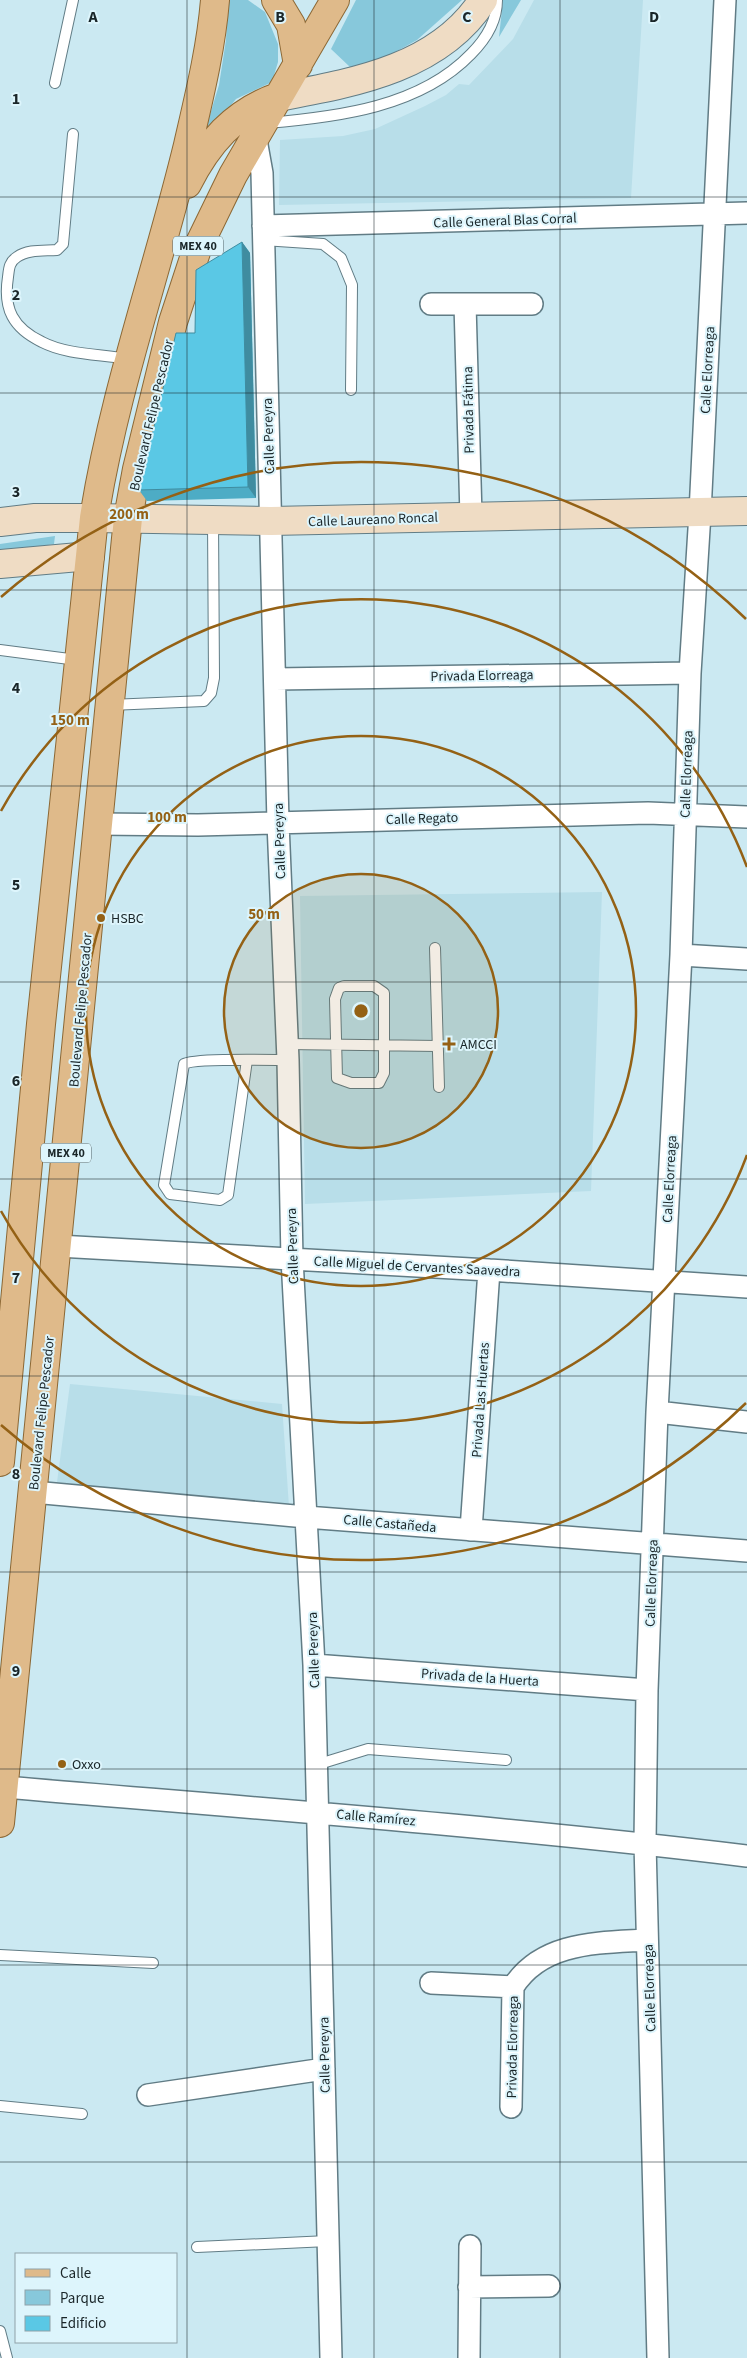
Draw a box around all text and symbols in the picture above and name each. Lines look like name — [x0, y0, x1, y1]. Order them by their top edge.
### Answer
text: A — [87, 6, 98, 28]
text: B — [275, 6, 285, 28]
text: C — [462, 6, 472, 28]
text: D — [649, 6, 659, 28]
text: 1 — [12, 88, 20, 110]
street label: Calle General Blas Corral — [433, 208, 577, 233]
road number: MEX 40 — [173, 237, 223, 256]
text: 2 — [12, 284, 20, 306]
street label: Calle Elorreaga — [696, 326, 720, 414]
street label: Boulevard Felipe Pescador — [125, 337, 179, 493]
street label: Privada Fátima — [458, 366, 480, 454]
street label: Calle Pereyra — [258, 397, 280, 474]
text: 3 — [12, 481, 20, 503]
text: 200 m — [109, 504, 149, 525]
street label: Calle Laureano Roncal — [308, 508, 439, 532]
street label: Privada Elorreaga — [430, 665, 534, 687]
text: 4 — [12, 677, 21, 699]
text: 150 m — [50, 710, 90, 731]
street label: Calle Elorreaga — [675, 730, 699, 818]
street label: Calle Pereyra — [269, 802, 291, 879]
text: 100 m — [147, 807, 187, 828]
street label: Calle Regato — [386, 808, 459, 830]
text: 5 — [12, 874, 20, 896]
text: 50 m — [248, 904, 280, 925]
place label: HSBC — [111, 909, 144, 929]
marker: HSBC — [95, 912, 107, 924]
street label: Boulevard Felipe Pescador — [64, 932, 98, 1088]
centre of rings — [352, 1002, 370, 1020]
place label: AMCCI — [460, 1035, 497, 1055]
marker: AMCCI — [442, 1037, 456, 1051]
text: 6 — [12, 1070, 20, 1092]
street label: Calle Elorreaga — [658, 1135, 682, 1223]
road number: MEX 40 — [41, 1144, 91, 1162]
street label: Calle Pereyra — [282, 1207, 304, 1284]
street label: Calle Miguel de Cervantes Saavedra — [313, 1252, 521, 1282]
text: 7 — [12, 1267, 20, 1289]
street label: Boulevard Felipe Pescador — [24, 1335, 60, 1491]
street label: Privada Las Huertas — [467, 1342, 495, 1458]
text: 8 — [12, 1463, 20, 1485]
street label: Calle Castañeda — [342, 1510, 437, 1538]
street label: Calle Elorreaga — [640, 1539, 664, 1627]
street label: Calle Pereyra — [303, 1611, 325, 1688]
text: 9 — [12, 1660, 20, 1682]
street label: Privada de la Huerta — [420, 1664, 540, 1692]
place label: Oxxo — [72, 1755, 101, 1775]
marker: Oxxo — [56, 1758, 68, 1770]
street label: Calle Ramírez — [335, 1805, 416, 1831]
street label: Calle Elorreaga — [638, 1944, 662, 2032]
street label: Privada Elorreaga — [502, 1995, 524, 2099]
street label: Calle Pereyra — [314, 2017, 336, 2093]
legend — [15, 2253, 178, 2343]
text: Calle — [60, 2263, 91, 2284]
text: Parque — [60, 2288, 104, 2309]
text: Edificio — [60, 2313, 107, 2334]

